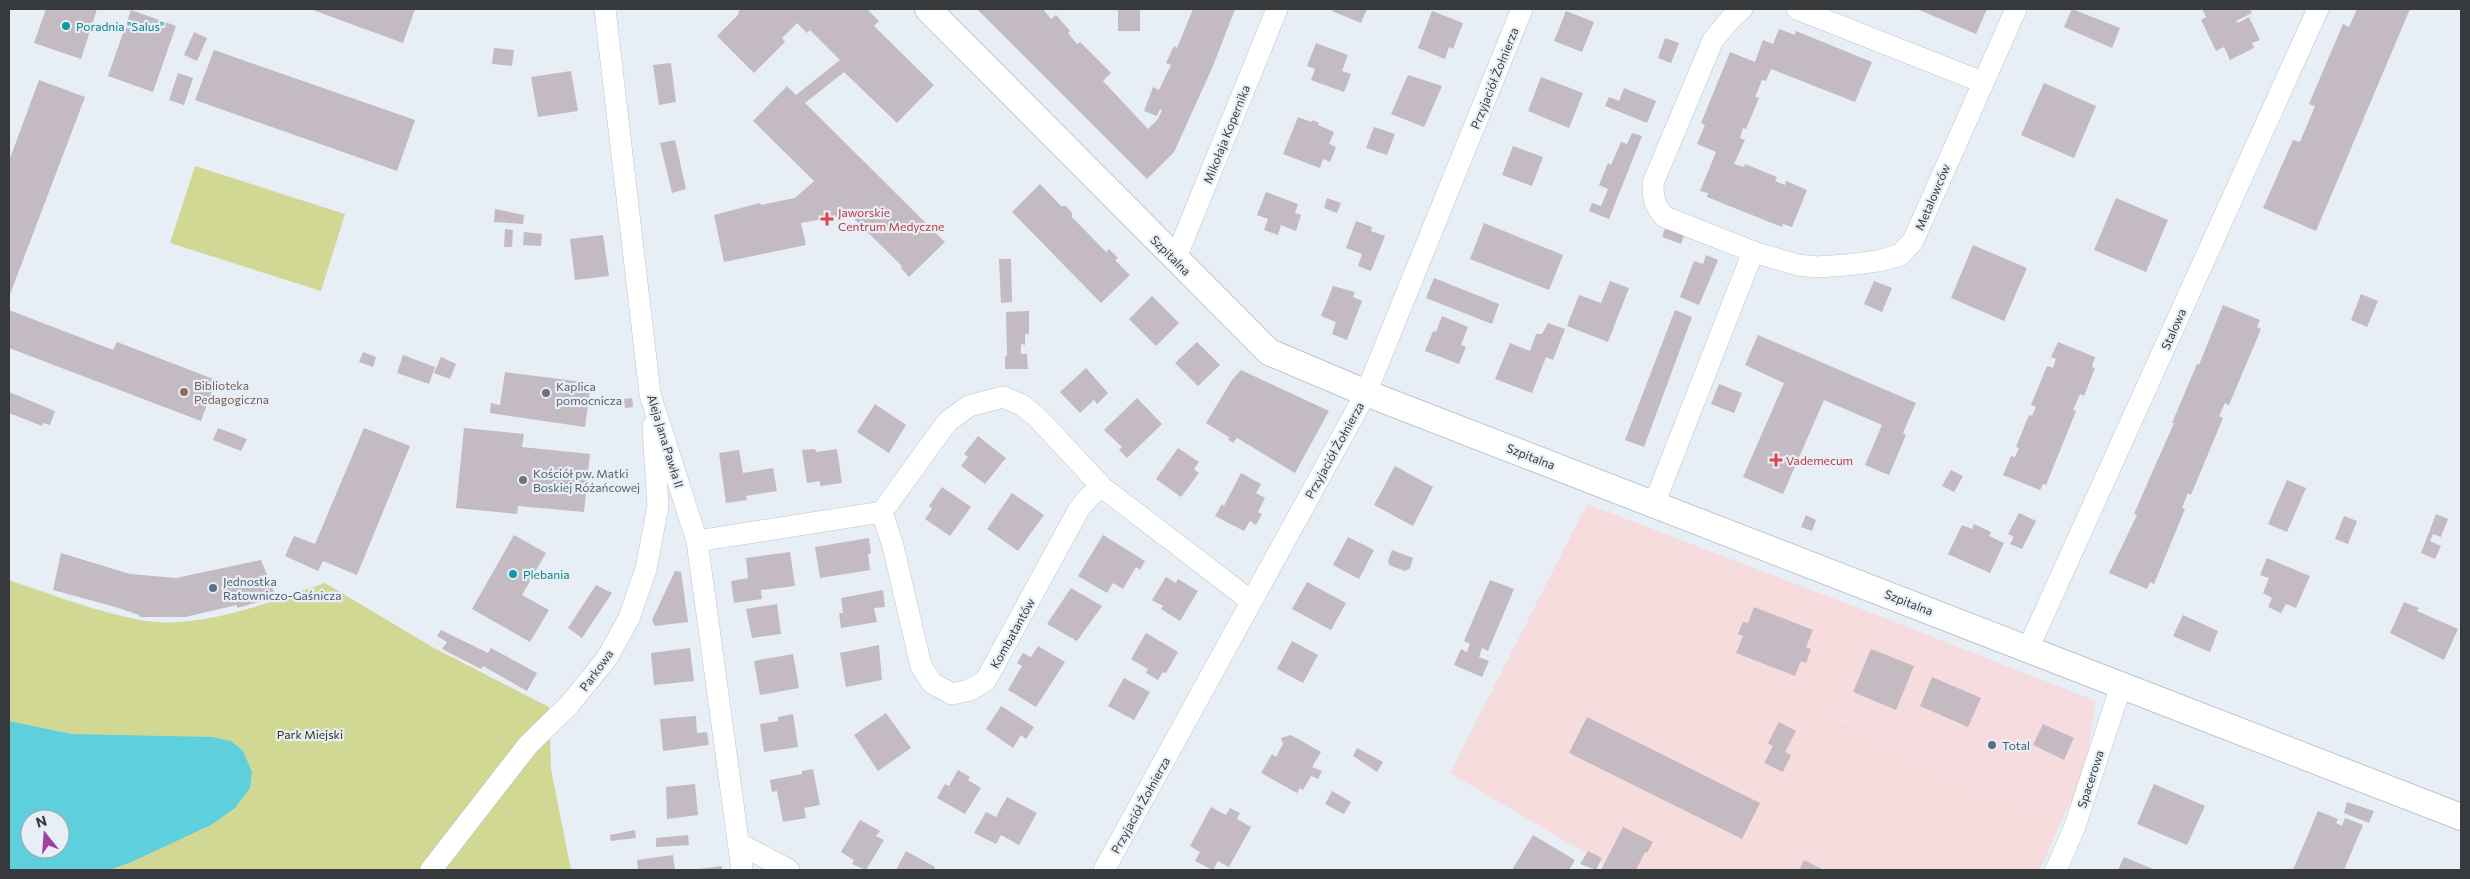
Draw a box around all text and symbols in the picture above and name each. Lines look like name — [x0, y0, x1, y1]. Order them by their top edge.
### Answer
place label: Poradnia "Salus" — [76, 19, 164, 33]
marker: Poradnia "Salus" — [60, 20, 72, 32]
street label: Przyjaciół Żołnierza — [1467, 25, 1521, 131]
street label: Mikołaja Kopernika — [1200, 83, 1252, 185]
street label: Metalowców — [1912, 161, 1952, 232]
place label: Jaworskie Centrum Medyczne — [838, 205, 944, 233]
marker: Jaworskie Centrum Medyczne — [820, 212, 834, 226]
street label: Szpitalna — [1148, 232, 1194, 278]
street label: Stalowa — [2158, 306, 2188, 352]
place label: Biblioteka Pedagogiczna — [194, 378, 269, 406]
place label: Kaplica pomocnicza — [556, 379, 622, 407]
marker: Biblioteka Pedagogiczna — [178, 386, 190, 398]
marker: Kaplica pomocnicza — [540, 387, 552, 399]
street label: Aleja Jana Pawła II — [644, 393, 687, 490]
street label: Przyjaciół Żołnierza — [1302, 399, 1366, 501]
street label: Szpitalna — [1505, 440, 1557, 472]
place label: Vademecum — [1786, 453, 1853, 467]
marker: Vademecum — [1770, 454, 1782, 466]
place label: Kościół pw. Matki Boskiej Różańcowej — [533, 466, 640, 494]
marker: Kościół pw. Matki Boskiej Różańcowej — [517, 474, 529, 486]
place label: Plebania — [523, 567, 570, 581]
marker: Plebania — [507, 568, 519, 580]
place label: Jednostka Ratowniczo-Gaśnicza — [223, 574, 341, 602]
marker: Jednostka Ratowniczo-Gaśnicza — [207, 582, 219, 594]
street label: Szpitalna — [1883, 586, 1935, 618]
street label: Kombatantów — [987, 595, 1037, 671]
street label: Parkowa — [576, 647, 616, 693]
park label: Park Miejski — [277, 727, 343, 741]
place label: Total — [2002, 738, 2030, 752]
marker: Total — [1986, 739, 1998, 751]
street label: Spacerowa — [2074, 748, 2106, 810]
street label: Przyjaciół Żołnierza — [1108, 754, 1172, 856]
north arrow — [20, 809, 70, 859]
text: N — [34, 811, 49, 831]

